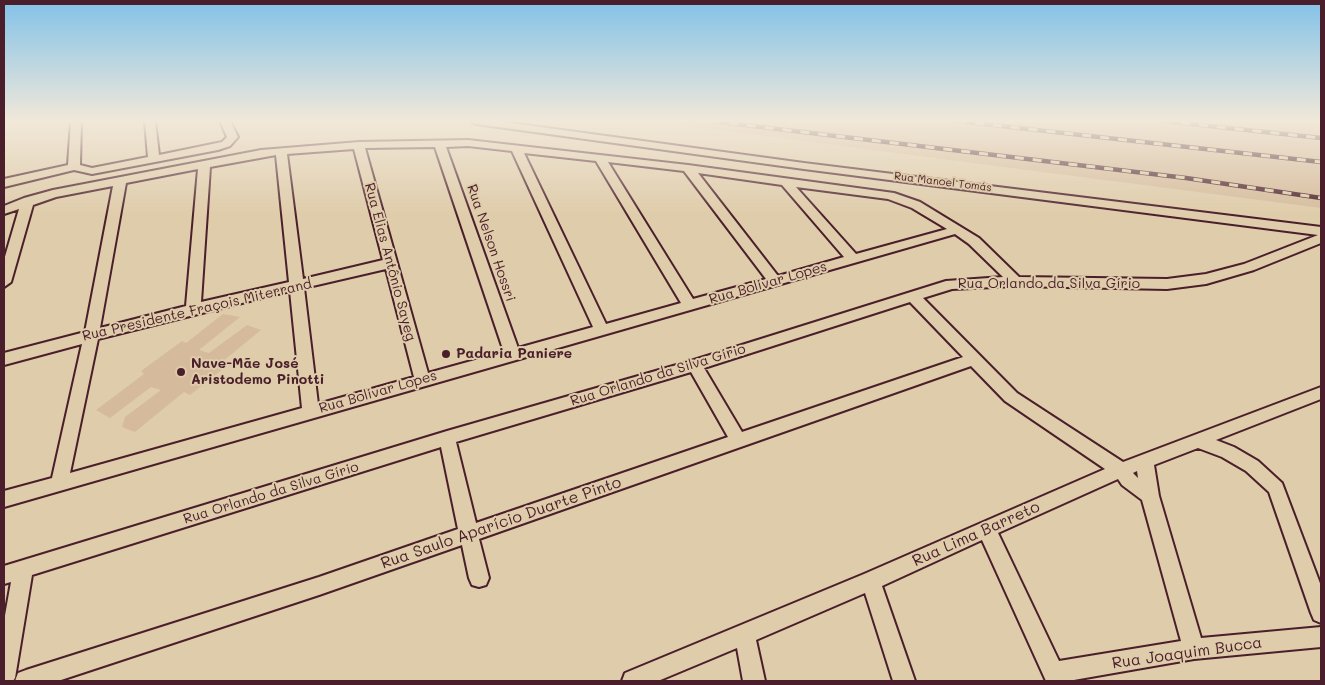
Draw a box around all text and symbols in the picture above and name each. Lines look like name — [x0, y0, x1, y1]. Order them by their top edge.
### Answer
street label: Rua Manoel Tomás — [893, 169, 993, 195]
street label: Rua Elias Antônio Sayeg — [361, 181, 419, 343]
street label: Rua Nelson Hossri — [463, 182, 519, 304]
street label: Rua Bolívar Lopes — [707, 258, 829, 308]
street label: Rua Presidente Fraçois Miterrand — [81, 275, 313, 345]
street label: Rua Orlando da Silva Gírio — [958, 276, 1140, 292]
street label: Rua Orlando da Silva Gírio — [568, 340, 748, 410]
place label: Padaria Paniere — [456, 346, 572, 362]
marker: Padaria Paniere — [440, 348, 452, 360]
place label: Nave-Mãe José Aristodemo Pinotti — [191, 356, 324, 388]
marker: Nave-Mãe José Aristodemo Pinotti — [175, 366, 187, 378]
street label: Rua Bolívar Lopes — [317, 367, 439, 417]
street label: Rua Orlando da Silva Gírio — [181, 458, 361, 528]
street label: Rua Saulo Aparício Duarte Pinto — [378, 473, 624, 573]
street label: Rua Lima Barreto — [909, 497, 1043, 571]
street label: Rua Joaquim Bucca — [1111, 633, 1263, 673]

